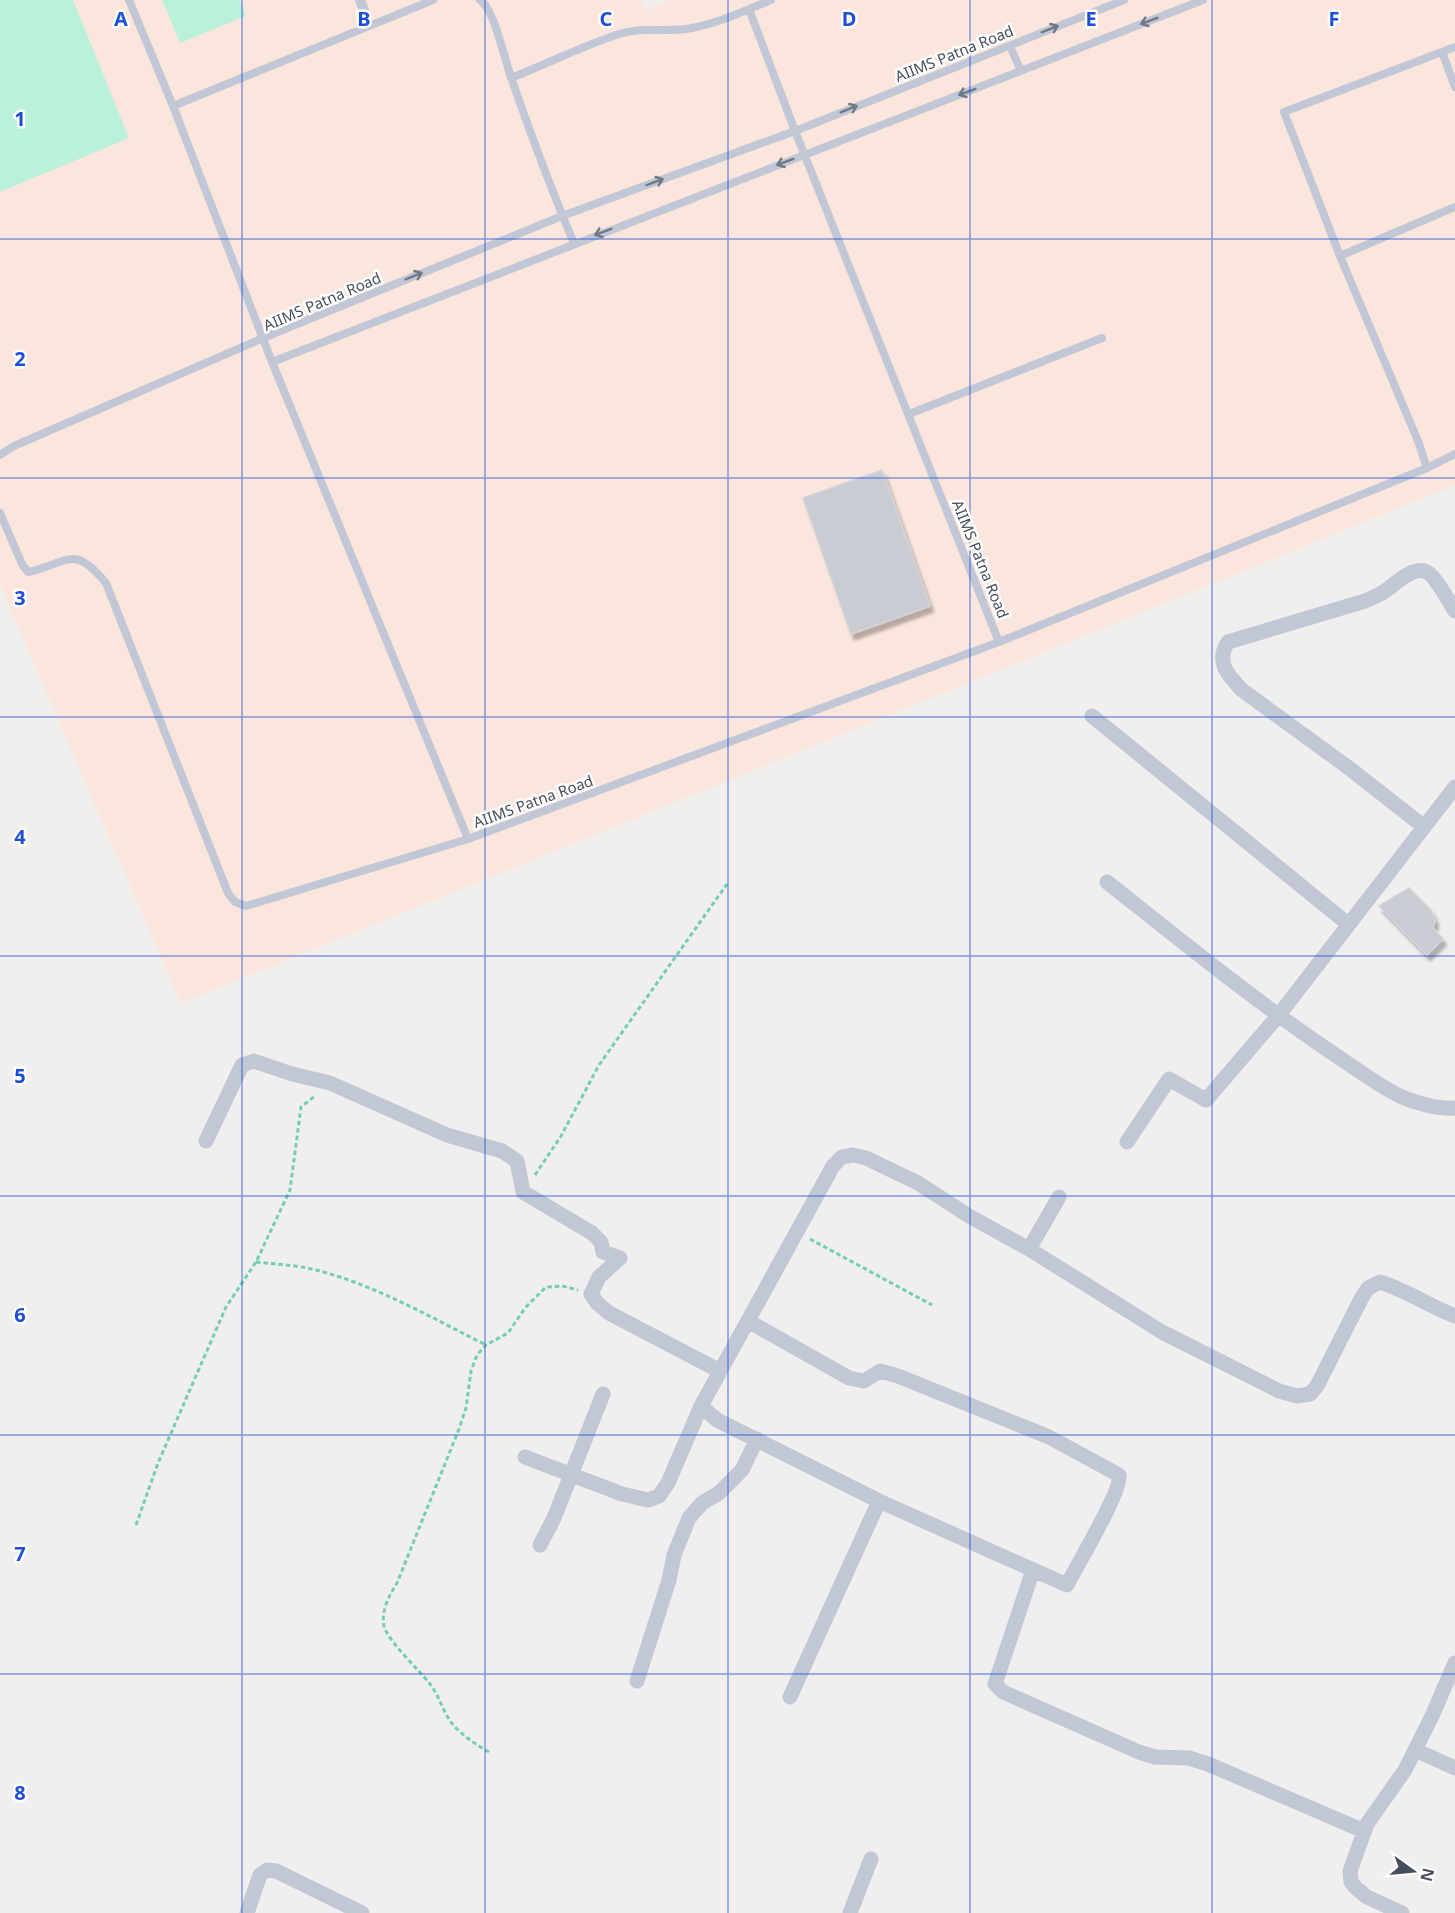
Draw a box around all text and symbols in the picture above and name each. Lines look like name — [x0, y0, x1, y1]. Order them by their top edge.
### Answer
text: A — [114, 5, 128, 32]
text: B — [357, 5, 371, 32]
text: C — [600, 5, 613, 32]
text: D — [842, 5, 856, 32]
text: E — [1085, 5, 1097, 32]
text: F — [1329, 5, 1339, 32]
one-way arrow — [1140, 17, 1158, 28]
street label: AIIMS Patna Road — [892, 20, 1016, 86]
one-way arrow — [1040, 23, 1059, 34]
one-way arrow — [958, 87, 977, 98]
one-way arrow — [840, 103, 858, 114]
text: 1 — [14, 105, 26, 132]
one-way arrow — [776, 157, 795, 168]
one-way arrow — [645, 176, 663, 187]
one-way arrow — [594, 227, 613, 238]
street label: AIIMS Patna Road — [260, 267, 384, 335]
one-way arrow — [405, 270, 423, 281]
text: 2 — [14, 345, 26, 372]
street label: AIIMS Patna Road — [948, 497, 1014, 621]
text: 3 — [14, 584, 26, 611]
street label: AIIMS Patna Road — [470, 770, 596, 832]
text: 4 — [14, 823, 26, 850]
text: 5 — [14, 1062, 26, 1089]
text: 6 — [14, 1301, 26, 1328]
text: 7 — [14, 1540, 26, 1567]
text: 8 — [14, 1779, 26, 1806]
north arrow — [1383, 1841, 1443, 1901]
text: N — [1415, 1866, 1440, 1884]

